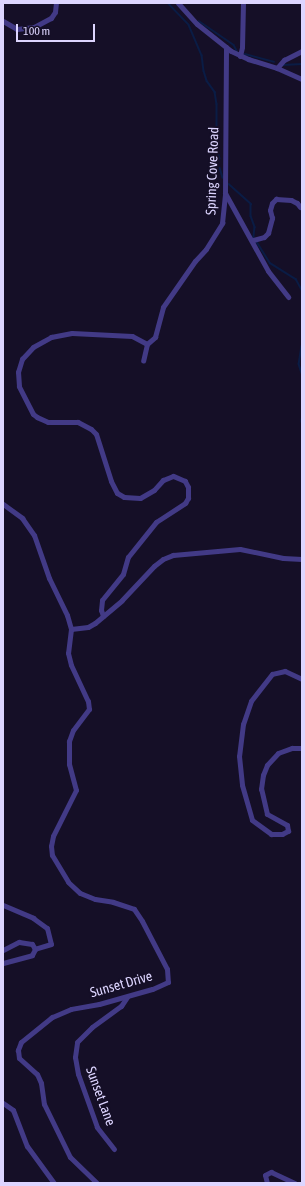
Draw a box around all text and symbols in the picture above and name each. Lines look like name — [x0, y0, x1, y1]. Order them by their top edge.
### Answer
scale bar — [18, 16, 97, 42]
text: 100 m — [23, 24, 50, 38]
street label: Spring Cove Road — [202, 127, 222, 215]
street label: Sunset Drive — [88, 967, 154, 1001]
street label: Sunset Lane — [83, 1064, 119, 1128]

